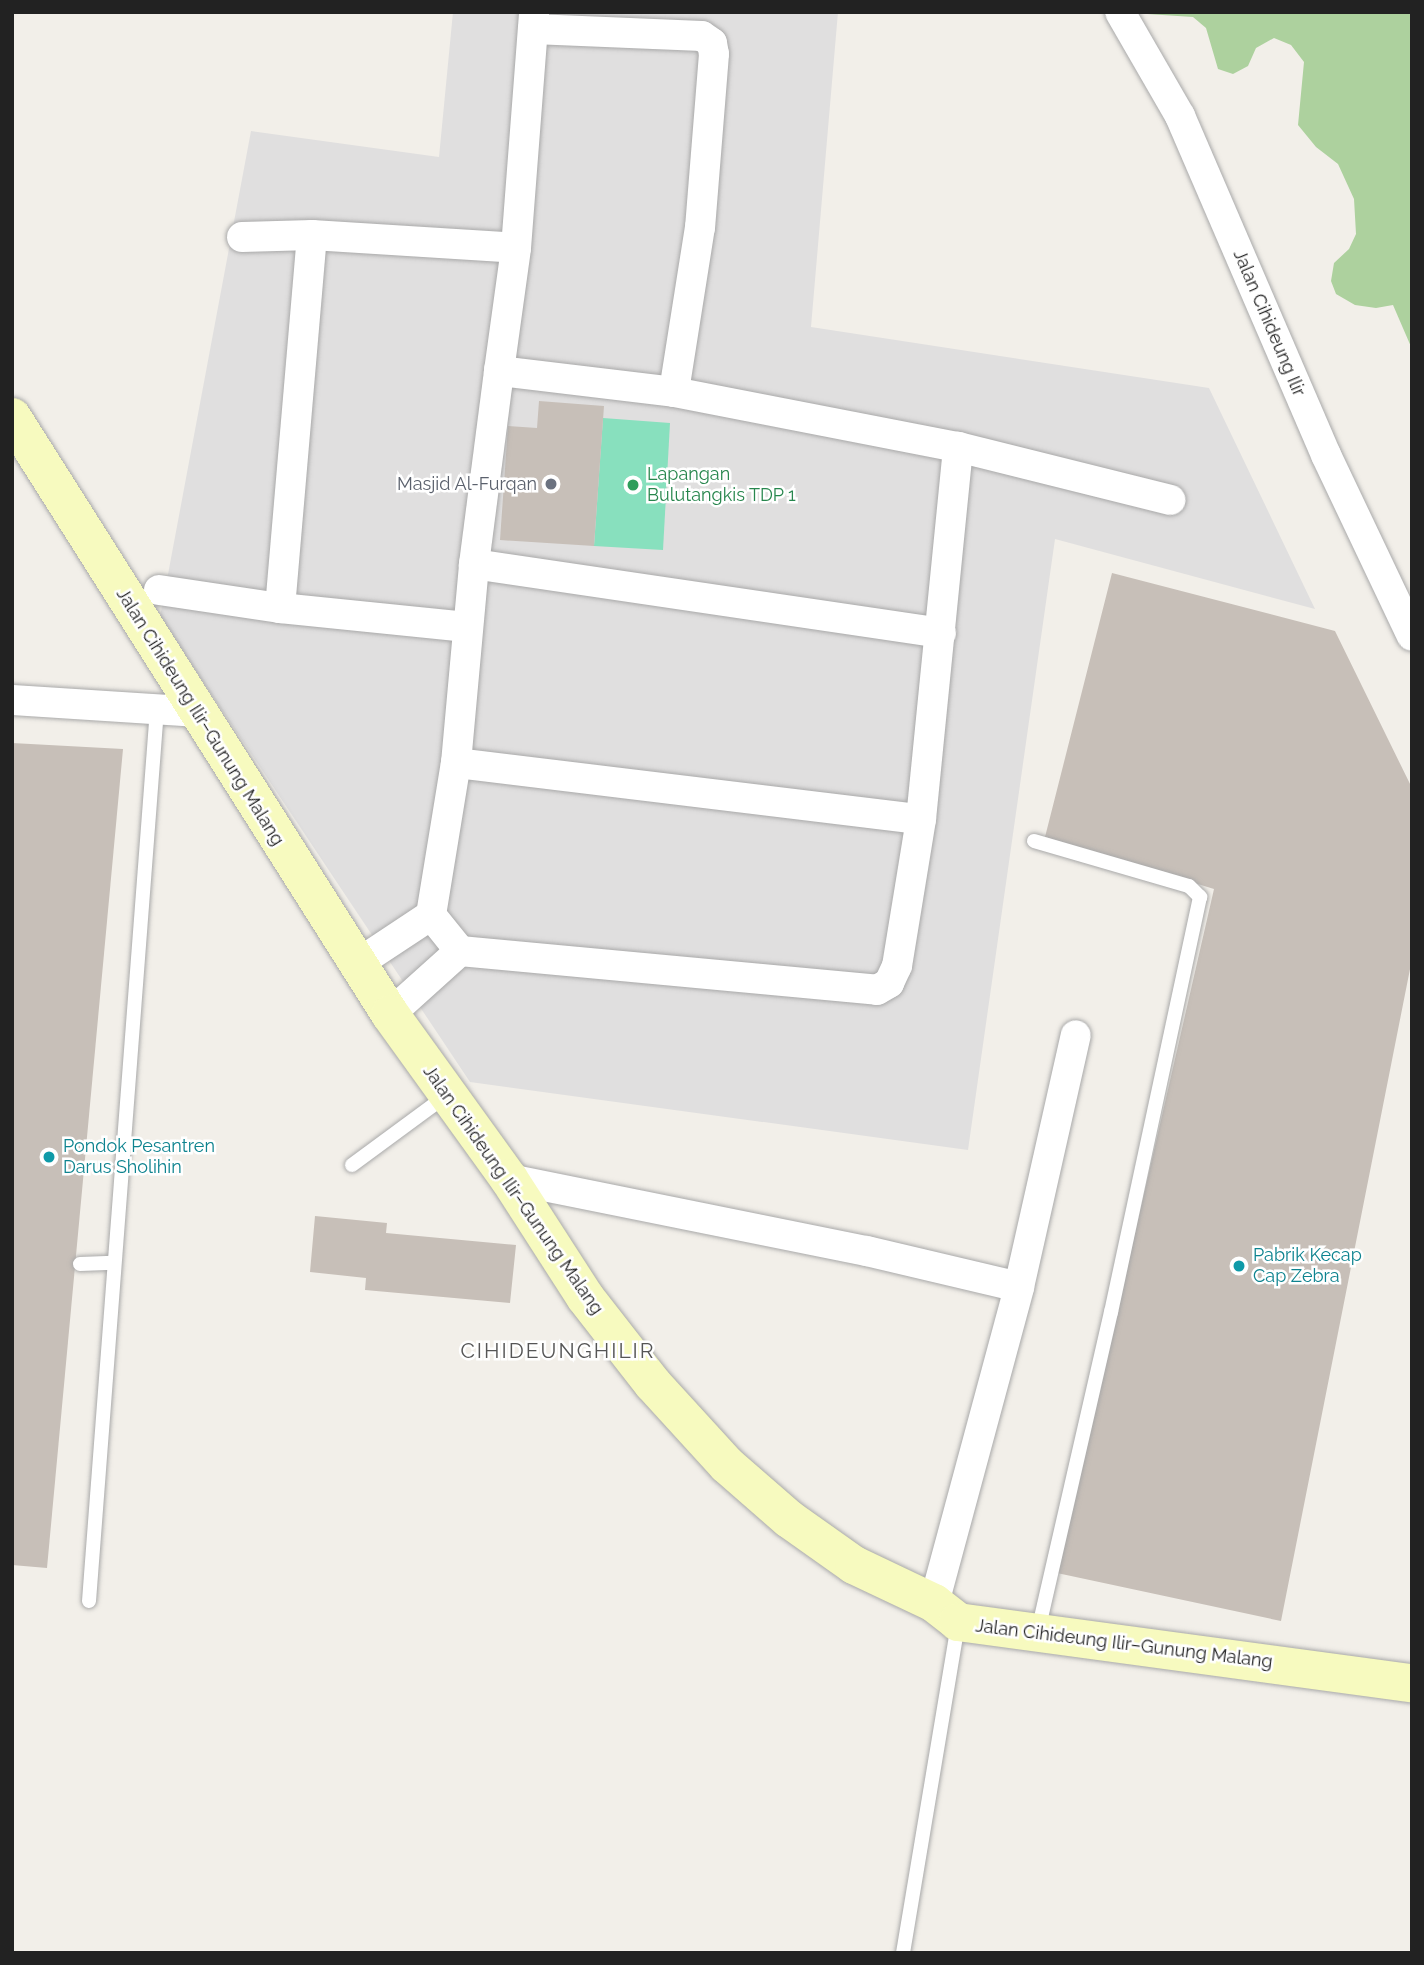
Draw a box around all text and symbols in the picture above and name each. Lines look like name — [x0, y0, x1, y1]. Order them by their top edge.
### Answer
street label: Jalan Cihideung Ilir — [1228, 246, 1310, 400]
place label: Lapangan Bulutangkis TDP 1 — [647, 464, 797, 506]
place label: Masjid Al-Furqan — [397, 473, 537, 495]
marker: Masjid Al-Furqan — [543, 476, 559, 492]
marker: Lapangan Bulutangkis TDP 1 — [625, 477, 641, 493]
street label: Jalan Cihideung Ilir–Gunung Malang — [111, 584, 289, 850]
street label: Jalan Cihideung Ilir–Gunung Malang — [418, 1061, 608, 1319]
place label: Pondok Pesantren Darus Sholihin — [63, 1136, 215, 1178]
marker: Pondok Pesantren Darus Sholihin — [41, 1149, 57, 1165]
place label: Pabrik Kecap Cap Zebra — [1253, 1245, 1362, 1288]
marker: Pabrik Kecap Cap Zebra — [1231, 1258, 1247, 1274]
district label: CIHIDEUNGHILIR — [462, 1338, 654, 1364]
street label: Jalan Cihideung Ilir–Gunung Malang — [974, 1615, 1274, 1673]

